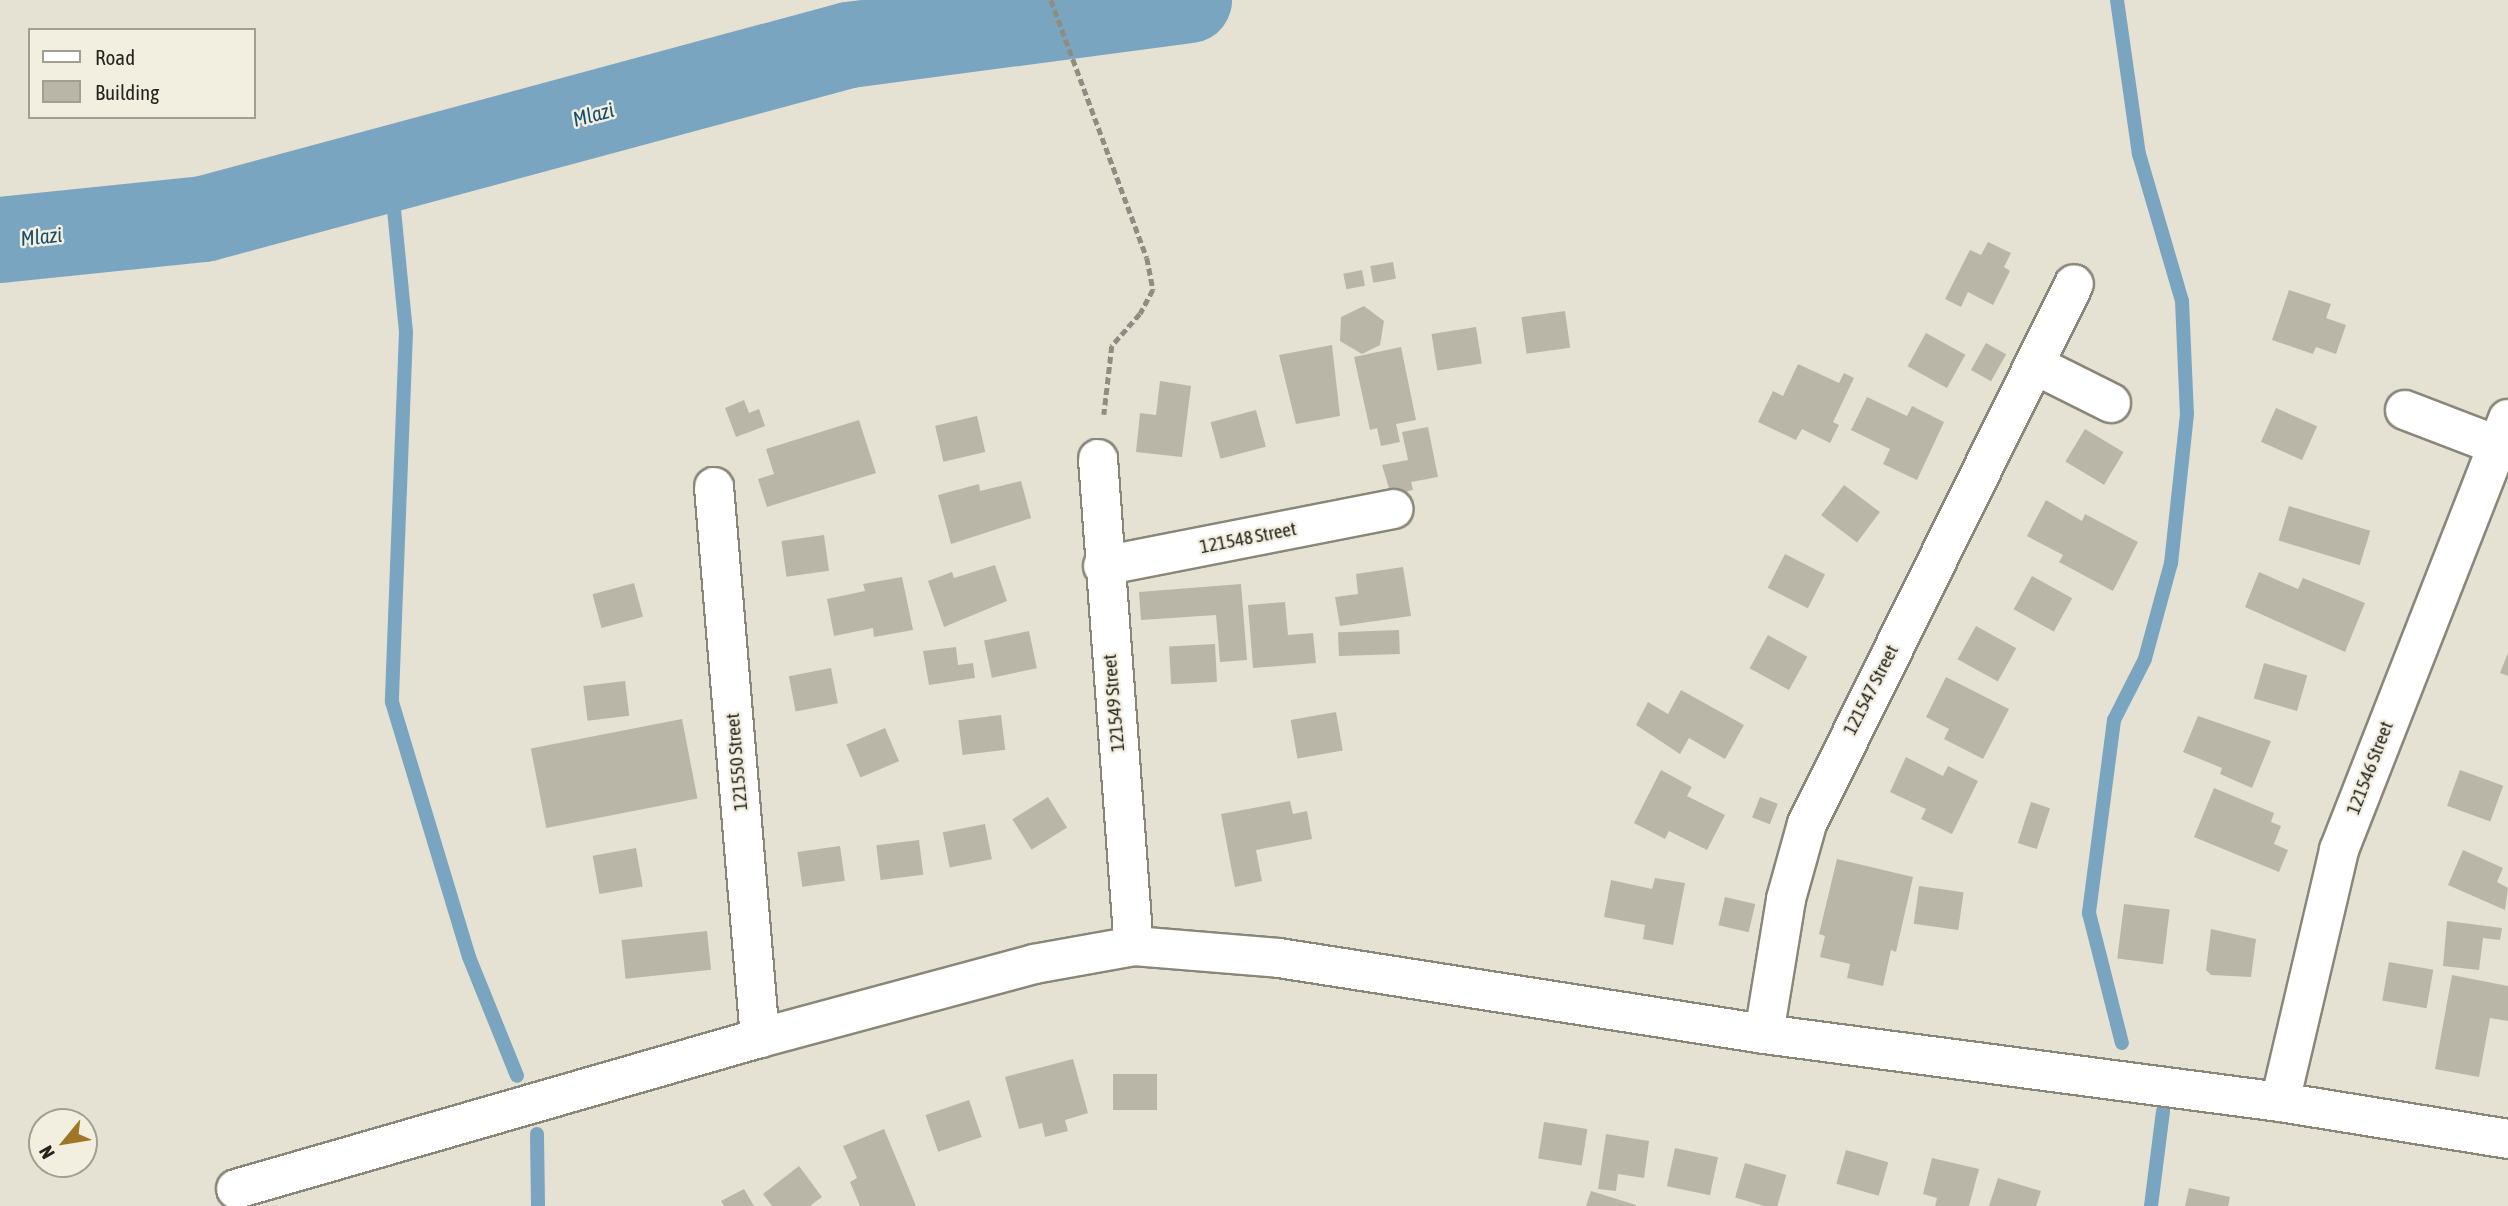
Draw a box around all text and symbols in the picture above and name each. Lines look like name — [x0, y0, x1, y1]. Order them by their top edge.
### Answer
legend — [28, 28, 256, 119]
text: Road — [95, 45, 135, 69]
text: Building — [95, 80, 159, 104]
water label: Mlazi — [570, 96, 616, 132]
water label: Mlazi — [19, 221, 63, 251]
street label: 121548 Street — [1198, 517, 1298, 559]
street label: 121547 Street — [1839, 641, 1903, 739]
street label: 121549 Street — [1098, 653, 1130, 753]
street label: 121550 Street — [721, 712, 753, 812]
street label: 121546 Street — [2342, 718, 2398, 818]
north arrow — [28, 1108, 98, 1178]
text: N — [34, 1142, 59, 1163]

